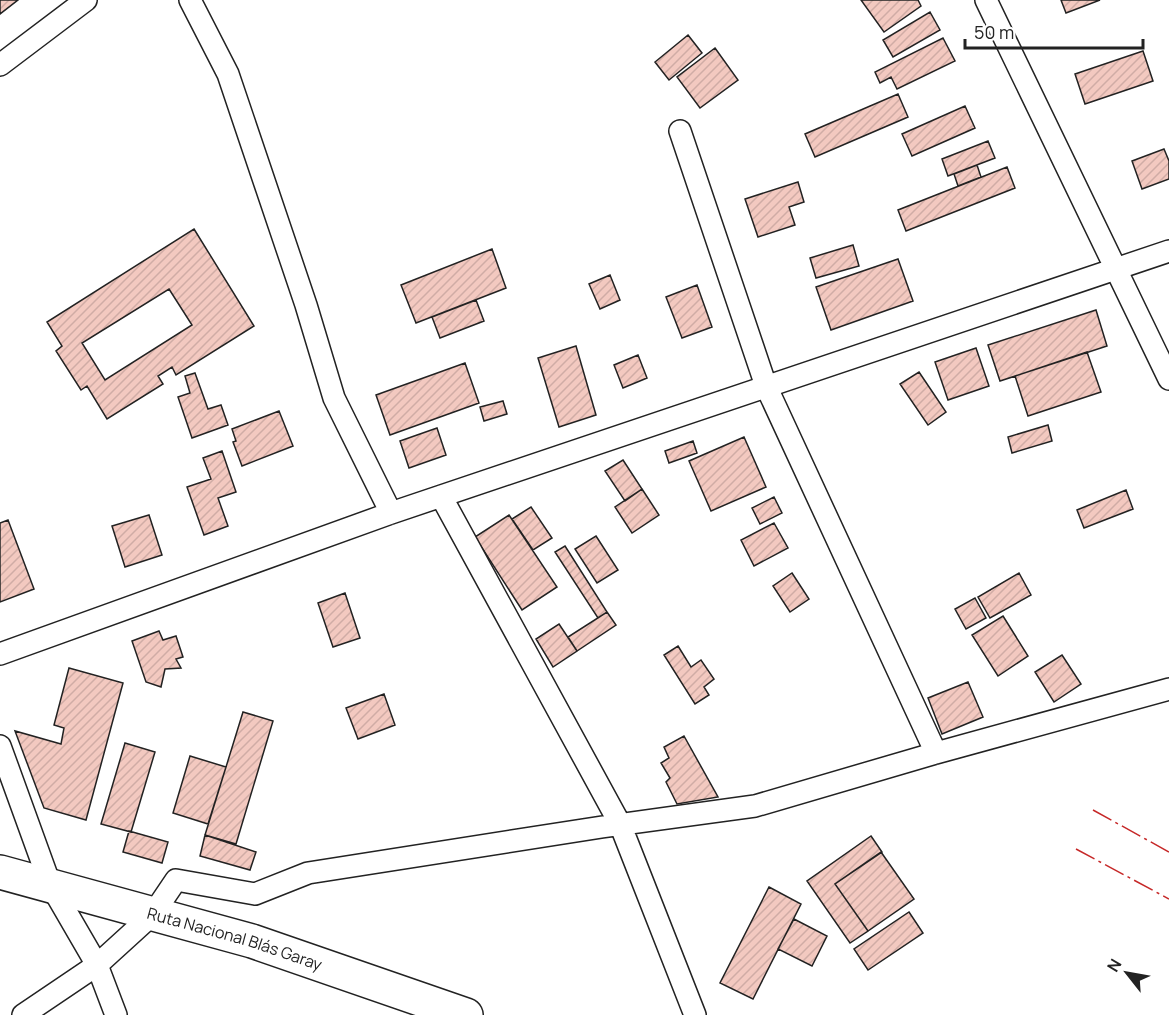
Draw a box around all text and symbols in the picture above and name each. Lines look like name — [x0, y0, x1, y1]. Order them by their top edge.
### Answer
scale bar — [965, 12, 1144, 50]
text: 50 m — [974, 20, 1014, 44]
street label: Ruta Nacional Blás Garay — [145, 902, 326, 976]
north arrow — [1097, 943, 1157, 1003]
text: N — [1102, 955, 1127, 976]

